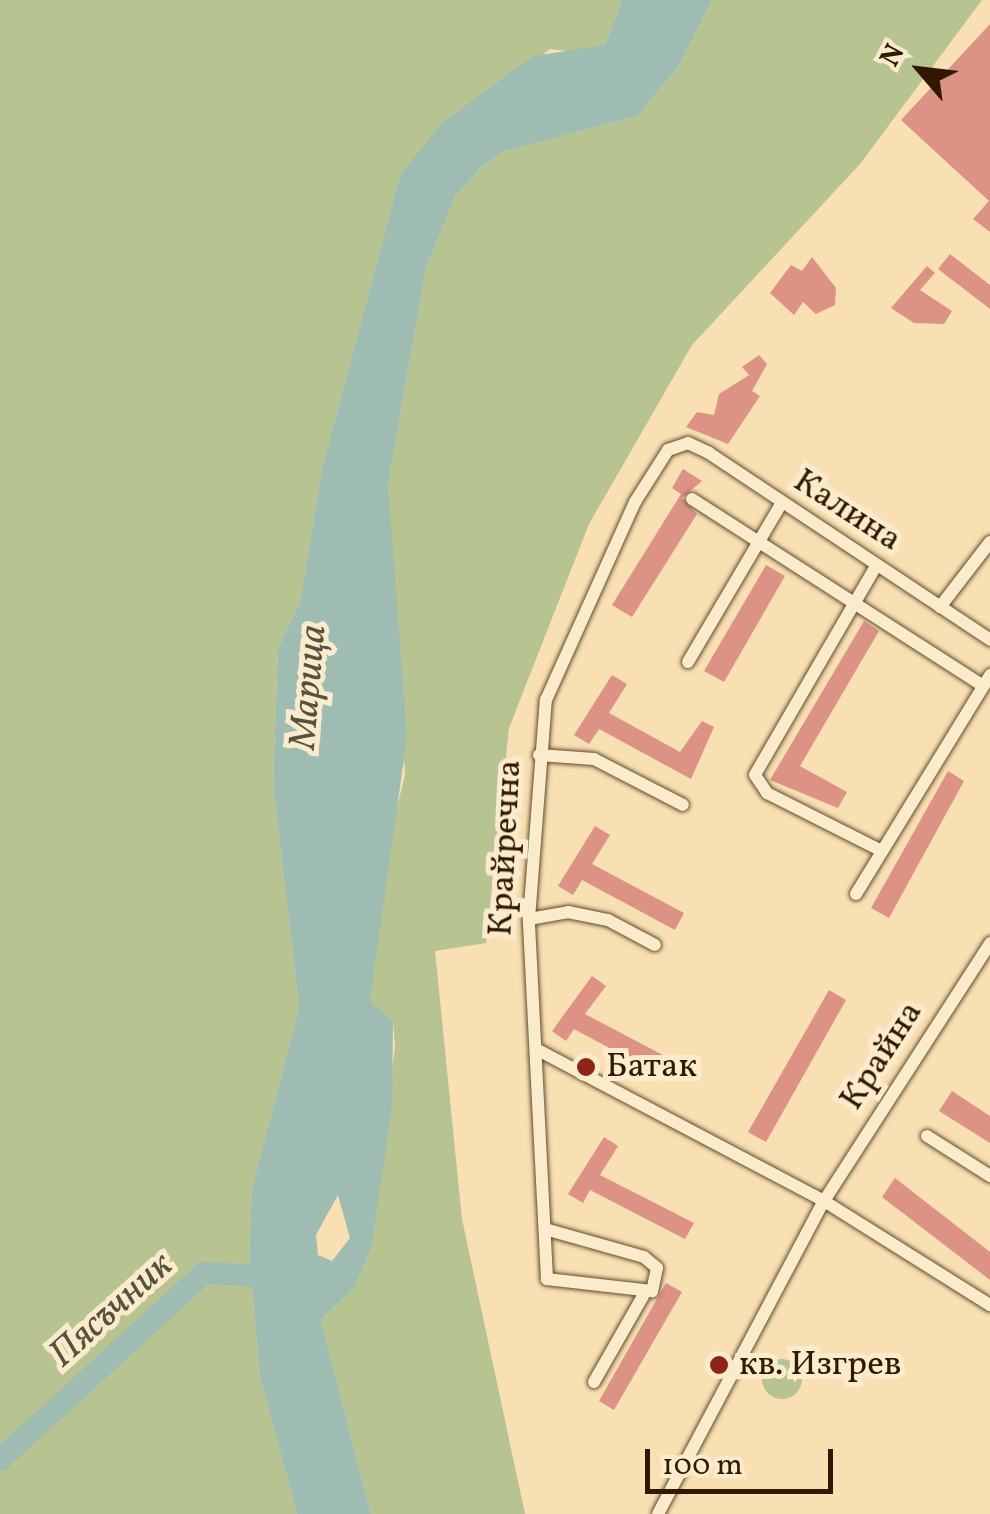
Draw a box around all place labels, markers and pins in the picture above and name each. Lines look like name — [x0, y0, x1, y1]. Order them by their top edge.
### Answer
place label: Батак — [606, 1046, 697, 1088]
marker: Батак — [575, 1056, 597, 1078]
place label: кв. Изгрев — [739, 1344, 902, 1386]
marker: кв. Изгрев — [708, 1354, 730, 1376]

